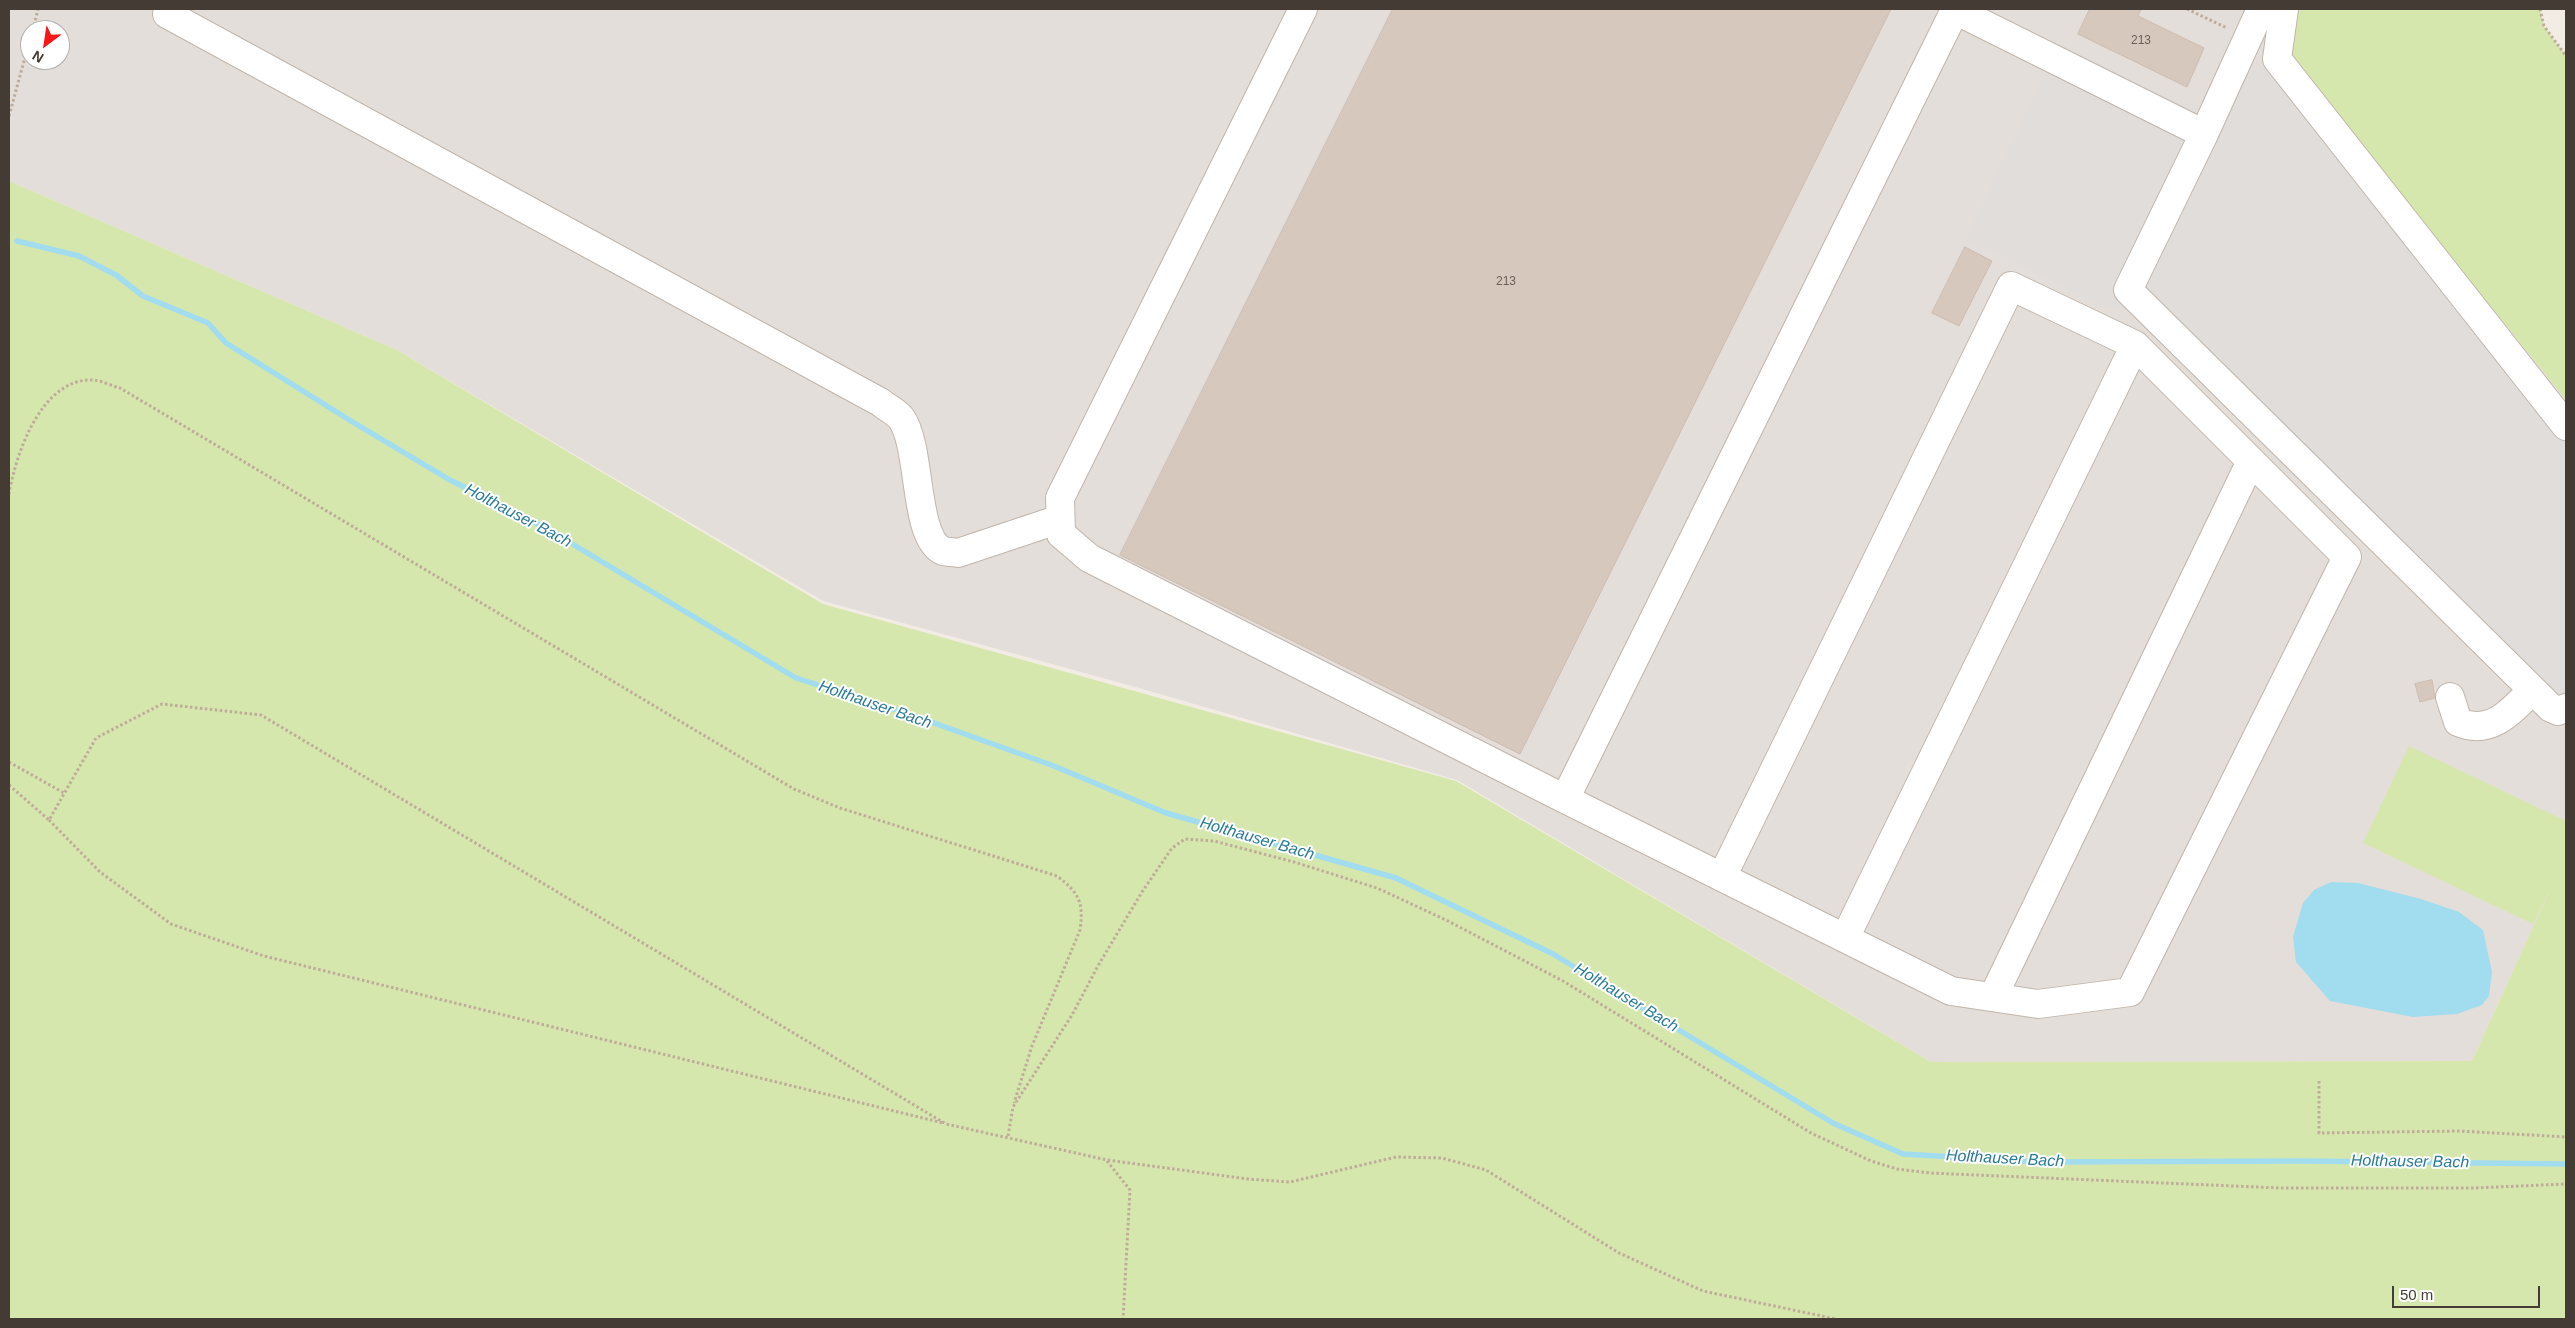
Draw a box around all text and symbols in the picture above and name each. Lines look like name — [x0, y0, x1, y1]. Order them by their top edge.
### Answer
north arrow — [20, 20, 70, 70]
house number: 213 — [2131, 34, 2151, 48]
text: N — [29, 48, 46, 66]
house number: 213 — [1496, 275, 1516, 289]
water label: Holthauser Bach — [461, 480, 575, 552]
water label: Holthauser Bach — [816, 677, 934, 733]
water label: Holthauser Bach — [1198, 813, 1316, 865]
water label: Holthauser Bach — [1570, 959, 1682, 1037]
water label: Holthauser Bach — [1945, 1146, 2065, 1172]
water label: Holthauser Bach — [2351, 1151, 2469, 1173]
scale bar — [2395, 1276, 2542, 1308]
text: 50 m — [2400, 1286, 2433, 1303]

